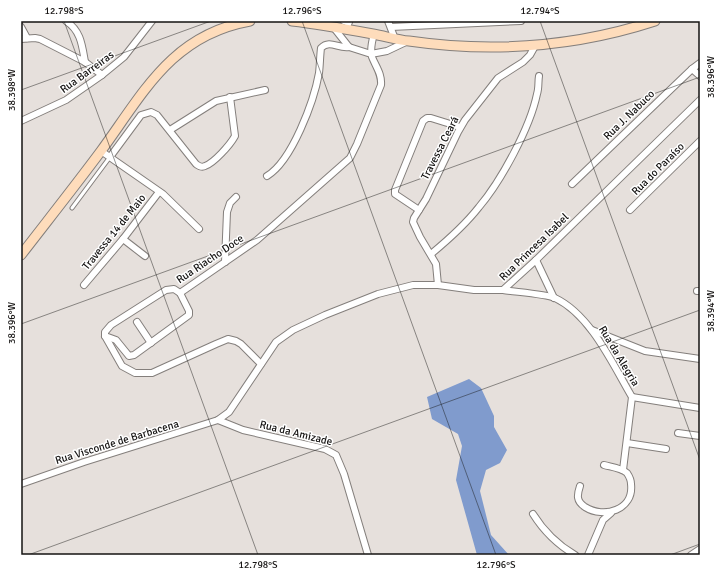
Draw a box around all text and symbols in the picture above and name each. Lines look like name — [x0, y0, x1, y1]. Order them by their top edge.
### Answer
text: 12.798°S — [45, 5, 84, 17]
text: 12.796°S — [283, 5, 322, 17]
text: 12.794°S — [521, 5, 560, 17]
street label: Rua Barreiras — [58, 48, 117, 96]
text: 38.396°W — [705, 56, 717, 98]
text: 38.398°W — [6, 69, 18, 111]
street label: Rua J. Nabuco — [601, 87, 657, 143]
street label: Travessa Ceará — [418, 114, 462, 182]
street label: Rua do Paraíso — [629, 140, 687, 198]
street label: Travessa 14 de Maio — [80, 191, 149, 272]
street label: Rua Princesa Isabel — [497, 211, 571, 283]
street label: Rua Riacho Doce — [174, 232, 246, 286]
text: 38.394°W — [705, 290, 717, 332]
text: 38.396°W — [6, 302, 18, 344]
street label: Rua da Alegria — [596, 323, 642, 389]
street label: Rua Visconde de Barbacena — [54, 417, 181, 467]
street label: Rua da Amizade — [258, 418, 334, 448]
text: 12.798°S — [239, 559, 278, 571]
text: 12.796°S — [477, 559, 516, 571]

